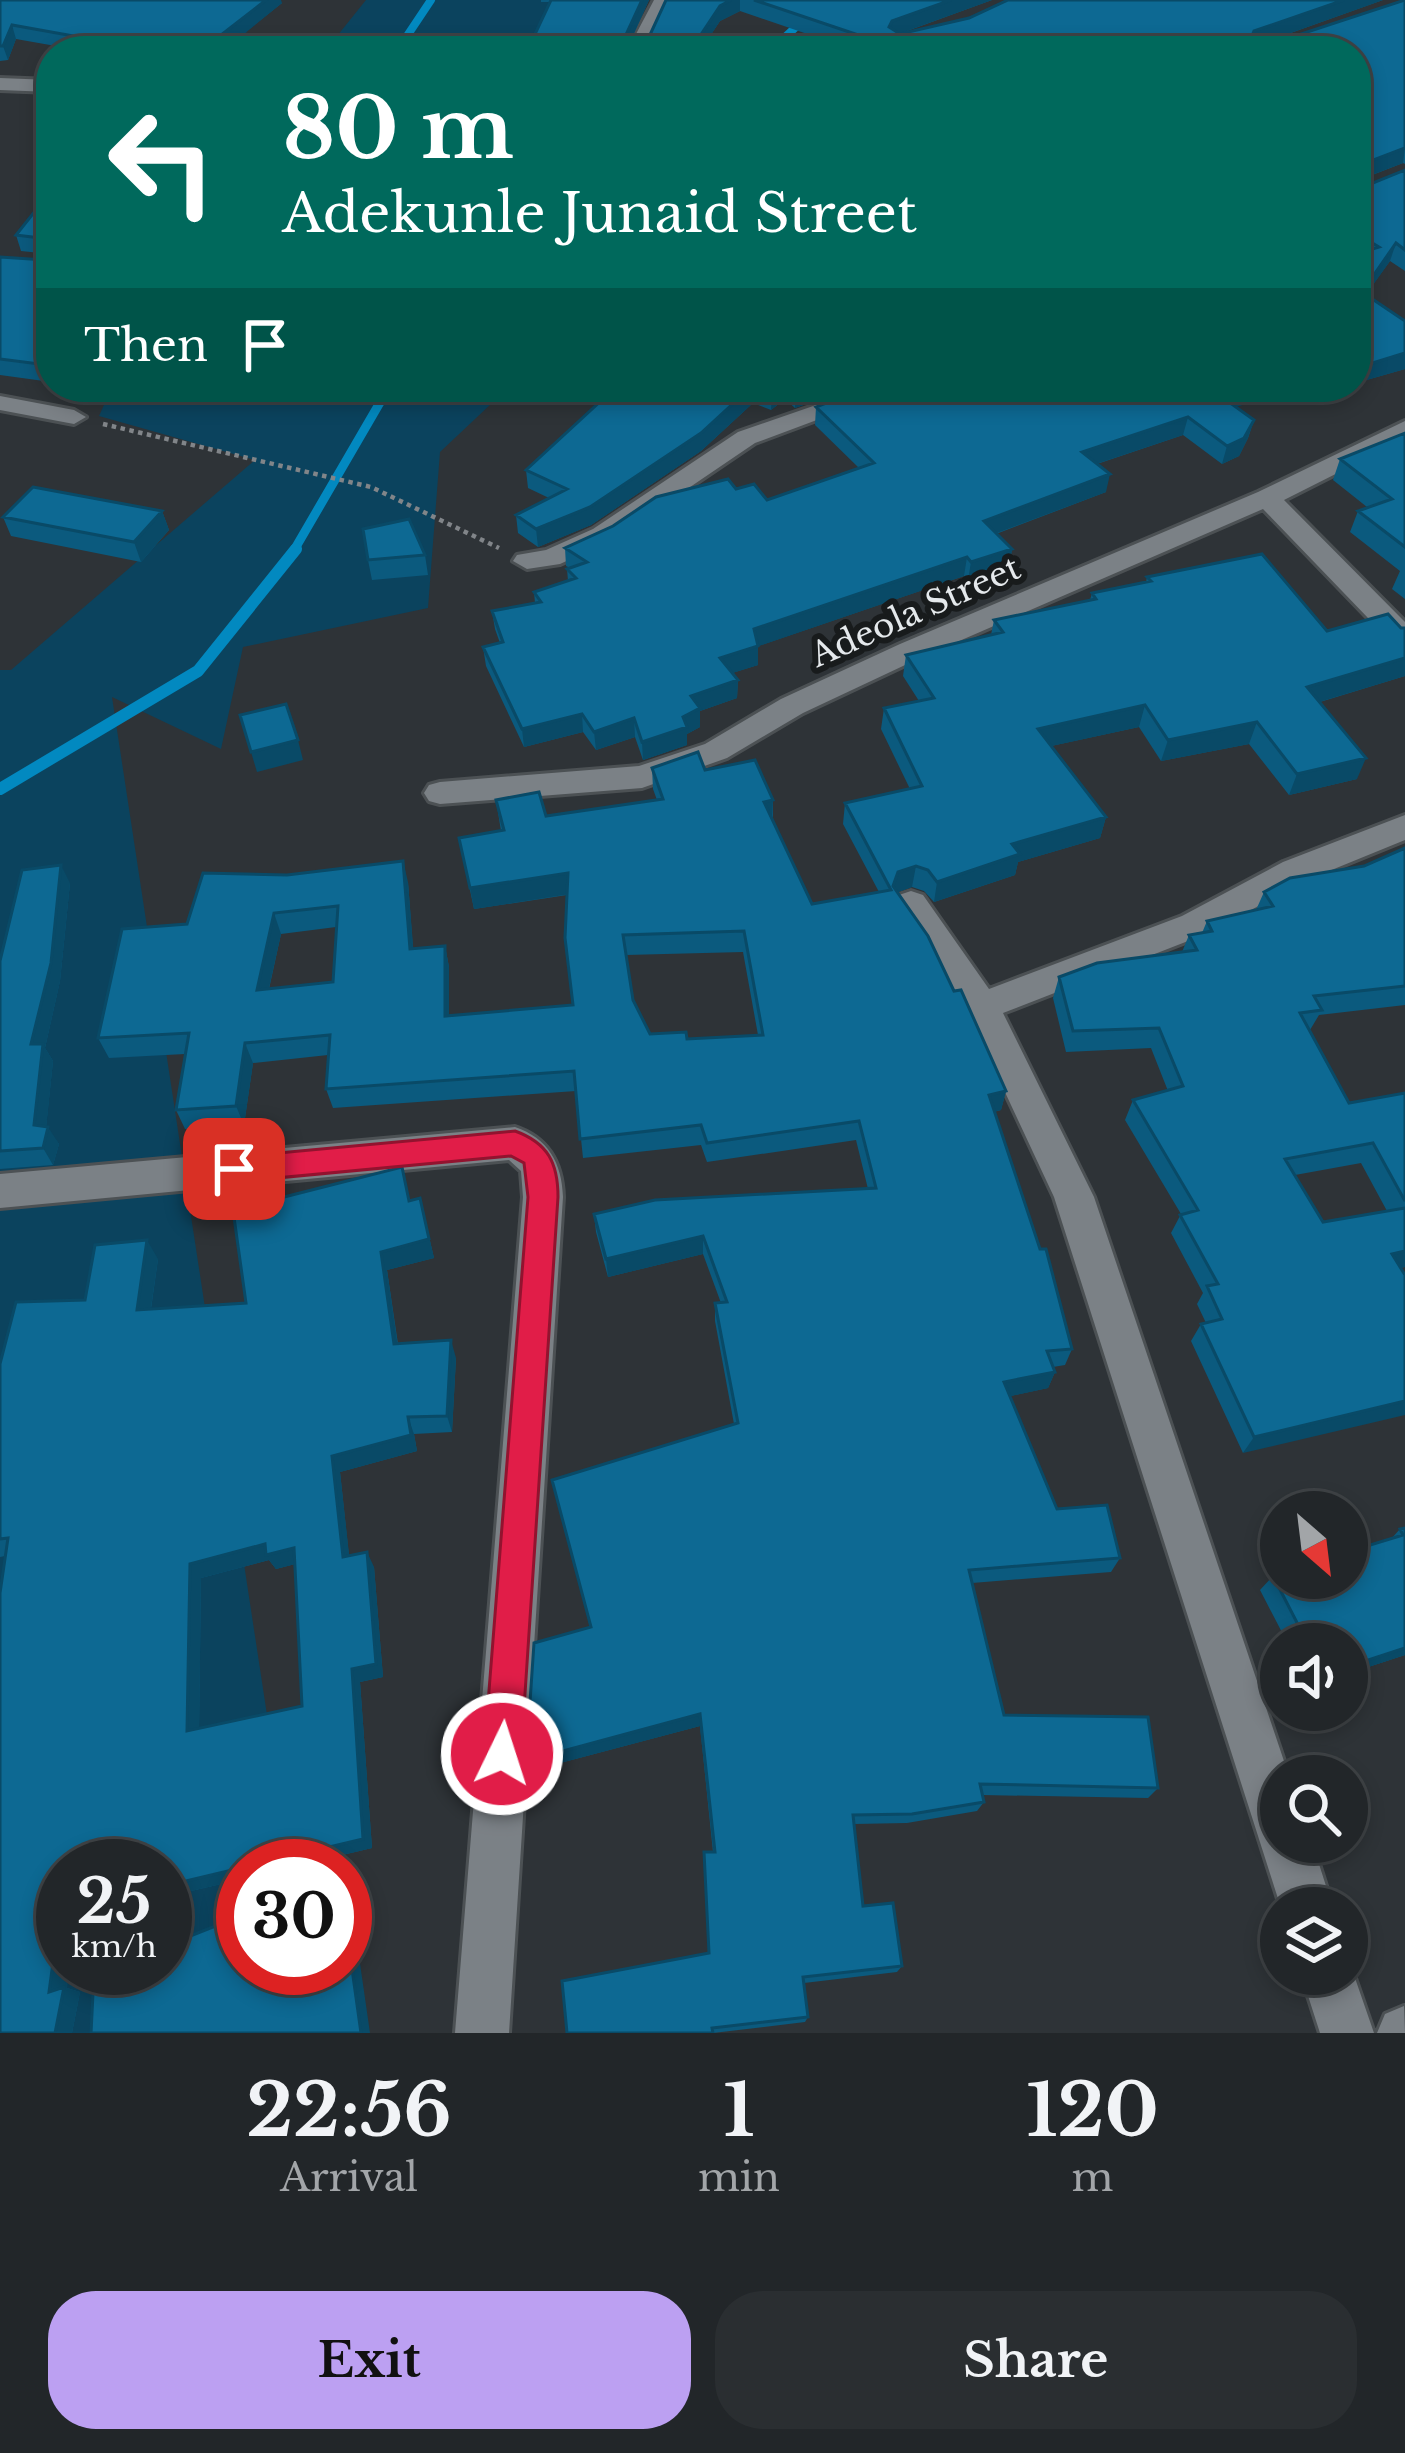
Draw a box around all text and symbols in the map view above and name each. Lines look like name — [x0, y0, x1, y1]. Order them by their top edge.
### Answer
text: 80 m — [282, 77, 514, 181]
icon: left — [84, 84, 240, 240]
text: Adekunle Junaid Street — [282, 180, 917, 247]
icon: arrive — [232, 312, 298, 378]
text: Then — [84, 317, 208, 373]
street label: Adeola Street — [803, 547, 1027, 676]
pin — [183, 1118, 285, 1220]
icon: arrive — [201, 1136, 267, 1202]
north arrow — [1260, 1491, 1368, 1599]
map controls — [1260, 1491, 1368, 1995]
button: sound — [1260, 1623, 1368, 1731]
position arrow — [439, 1691, 565, 1817]
button: search — [1260, 1755, 1368, 1863]
speed limit sign: 30 — [216, 1839, 372, 1995]
text: 25 — [77, 1865, 151, 1939]
button: layers — [1260, 1887, 1368, 1995]
text: km/h — [71, 1928, 157, 1965]
text: 22:56 — [246, 2066, 452, 2155]
text: 1 — [723, 2066, 755, 2155]
text: 120 — [1026, 2066, 1159, 2155]
text: Arrival — [280, 2153, 418, 2202]
text: min — [698, 2153, 780, 2202]
text: m — [1072, 2153, 1113, 2202]
button: Exit — [48, 2291, 691, 2429]
button: Share — [715, 2291, 1357, 2429]

